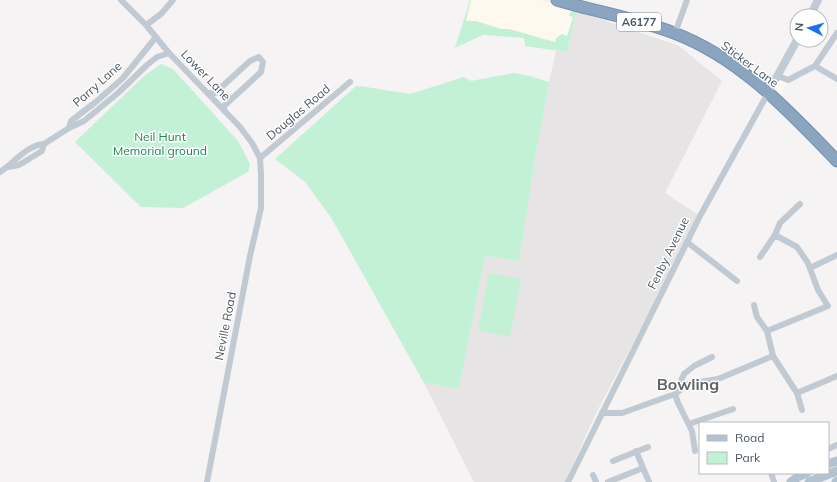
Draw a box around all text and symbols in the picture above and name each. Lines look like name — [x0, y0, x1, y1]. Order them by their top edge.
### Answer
north arrow — [789, 8, 829, 48]
road number: A6177 — [617, 13, 661, 31]
text: N — [792, 22, 806, 32]
street label: Sticker Lane — [718, 38, 782, 90]
street label: Lower Lane — [178, 46, 234, 104]
street label: Parry Lane — [69, 58, 125, 110]
street label: Douglas Road — [263, 81, 333, 143]
park label: Neil Hunt Memorial ground — [113, 129, 207, 158]
street label: Fenby Avenue — [644, 214, 692, 292]
street label: Neville Road — [211, 290, 239, 362]
district label: Bowling — [657, 374, 719, 394]
legend — [699, 422, 829, 474]
text: Road — [735, 430, 764, 445]
text: Park — [735, 450, 761, 465]

